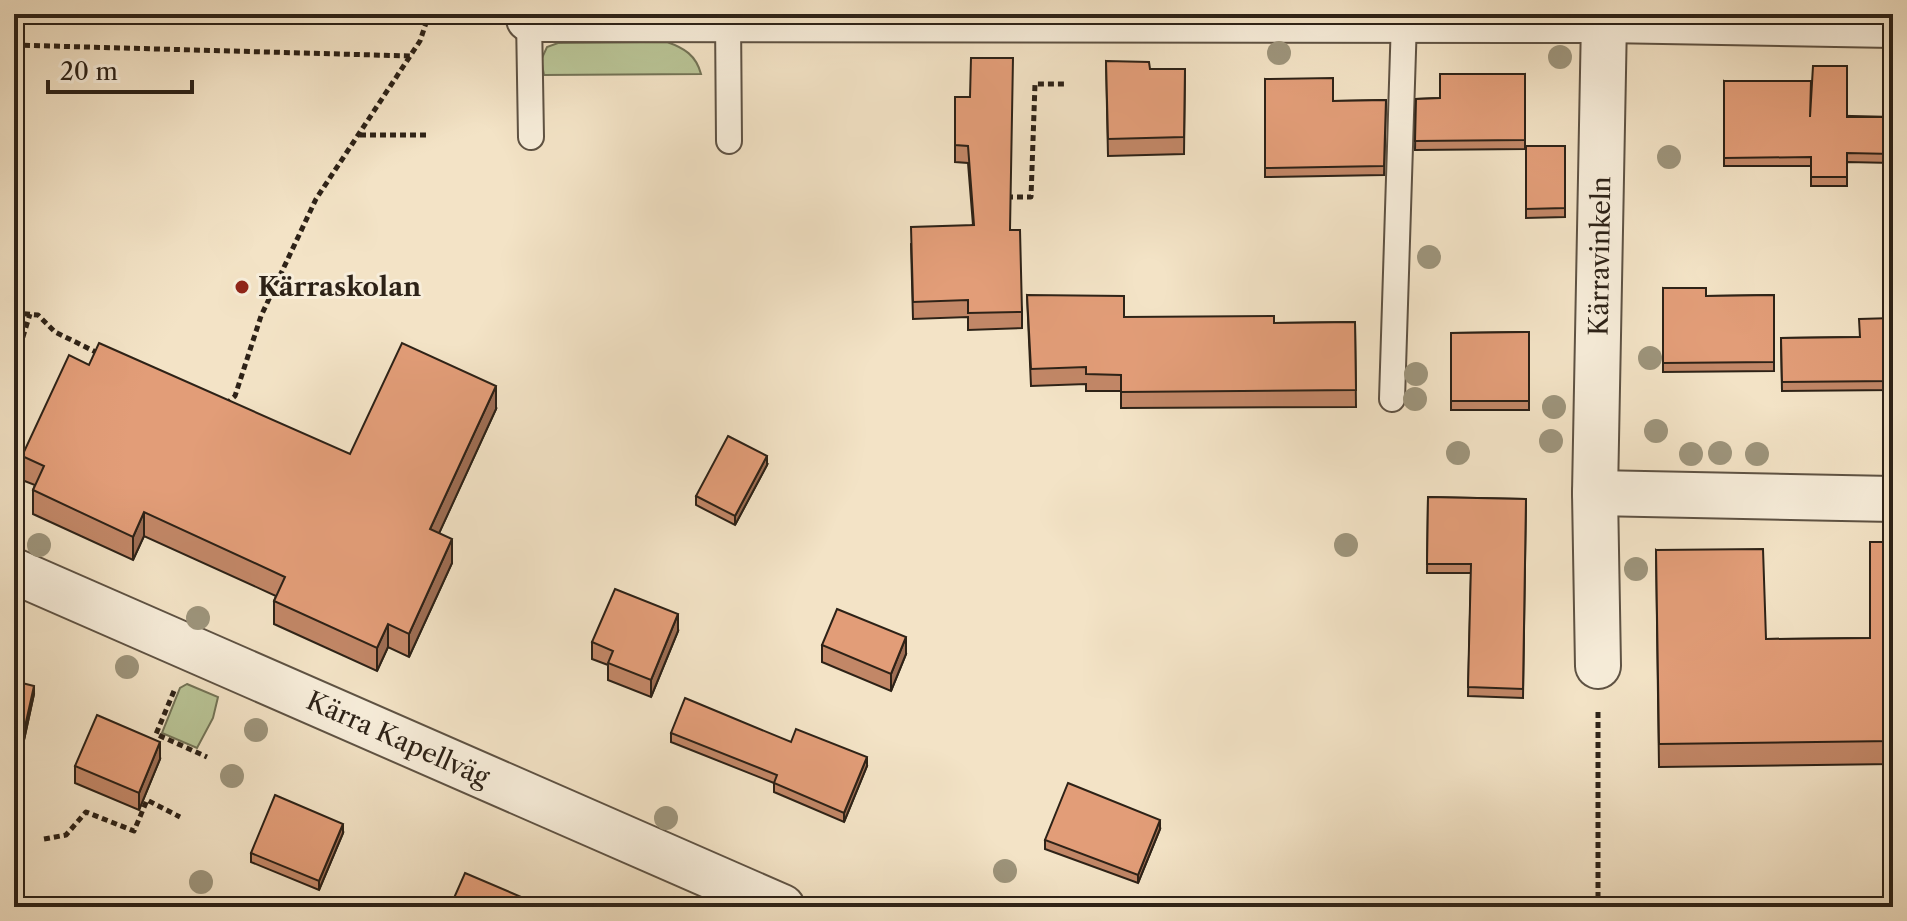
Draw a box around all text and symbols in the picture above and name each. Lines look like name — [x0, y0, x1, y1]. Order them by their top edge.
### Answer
scale bar — [48, 44, 192, 94]
text: 20 m — [60, 57, 118, 86]
street label: Kärravinkeln — [1583, 176, 1617, 336]
place label: Kärraskolan — [258, 271, 421, 303]
marker: Kärraskolan — [233, 278, 251, 296]
street label: Kärra Kapellväg — [302, 684, 495, 794]

